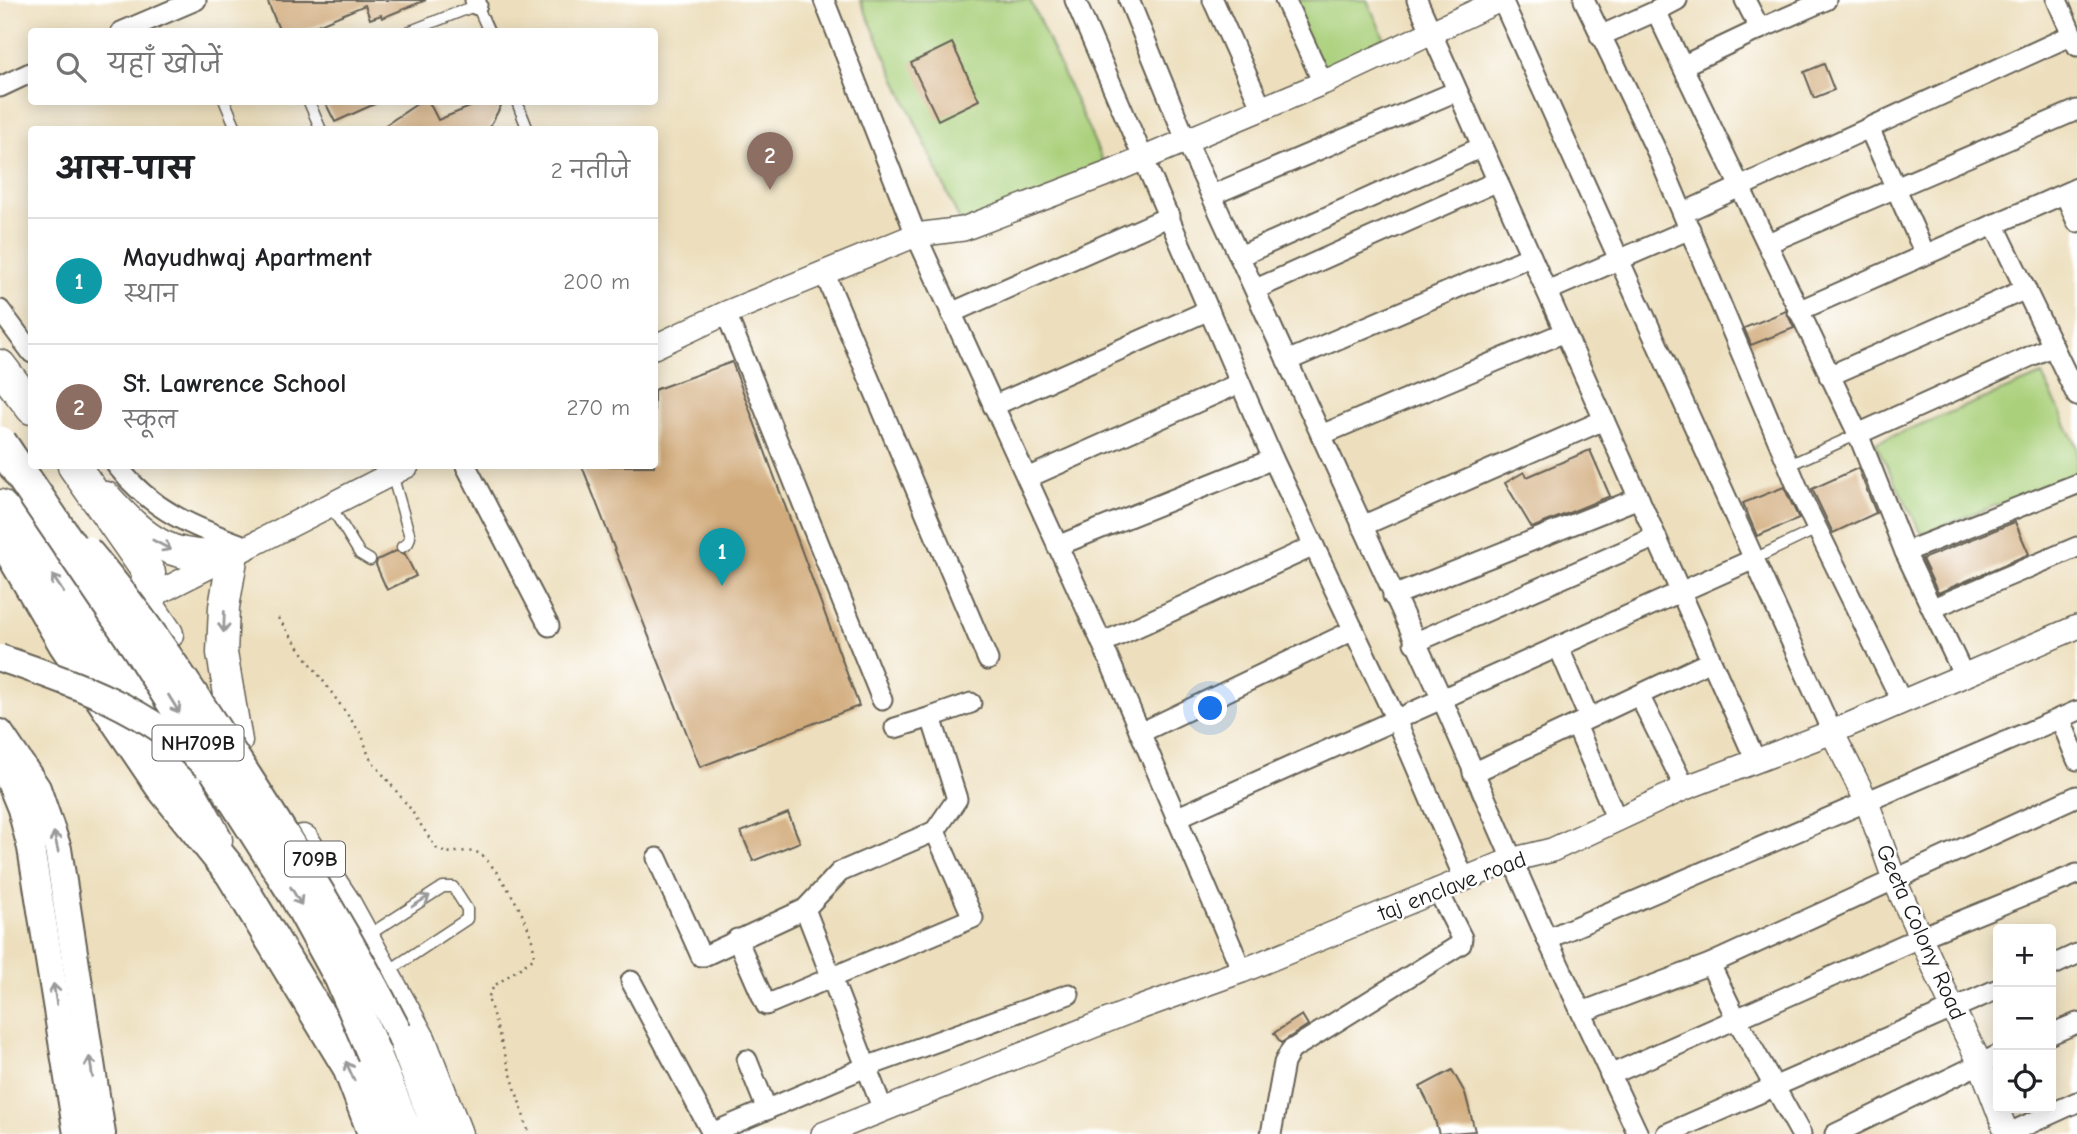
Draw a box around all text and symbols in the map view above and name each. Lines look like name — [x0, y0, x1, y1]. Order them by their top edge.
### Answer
search box — [28, 28, 658, 105]
icon: search — [52, 48, 90, 86]
text: यहाँ खोजें — [108, 50, 222, 80]
pin: 2 — [747, 132, 793, 190]
text: आस-पास — [56, 152, 193, 187]
text: 2 नतीजे — [551, 157, 630, 184]
text: Mayudhwaj Apartment — [123, 243, 371, 273]
text: 1 — [74, 268, 84, 295]
text: 200 m — [563, 268, 630, 295]
text: स्थान — [123, 281, 178, 308]
text: St. Lawrence School — [123, 369, 346, 399]
text: 2 — [73, 394, 85, 421]
text: 270 m — [566, 394, 630, 421]
text: स्कूल — [123, 407, 178, 434]
pin: 1 — [699, 528, 745, 586]
one-way arrow — [152, 538, 172, 552]
one-way arrow — [50, 575, 65, 594]
one-way arrow — [217, 610, 230, 633]
your location — [1193, 691, 1227, 725]
one-way arrow — [166, 694, 181, 713]
road number: NH709B — [152, 726, 244, 760]
one-way arrow — [49, 831, 63, 854]
street label: Geeta Colony Road — [1870, 840, 1972, 1024]
road number: 709B — [285, 842, 345, 876]
street label: taj enclave road — [1373, 845, 1530, 927]
one-way arrow — [289, 885, 303, 905]
one-way arrow — [411, 894, 430, 908]
map controls — [1993, 924, 2056, 1113]
button: + — [1993, 924, 2056, 987]
one-way arrow — [48, 983, 61, 1006]
button: − — [1993, 987, 2056, 1050]
button: locate — [1993, 1050, 2056, 1113]
one-way arrow — [84, 1056, 97, 1078]
one-way arrow — [343, 1060, 356, 1082]

